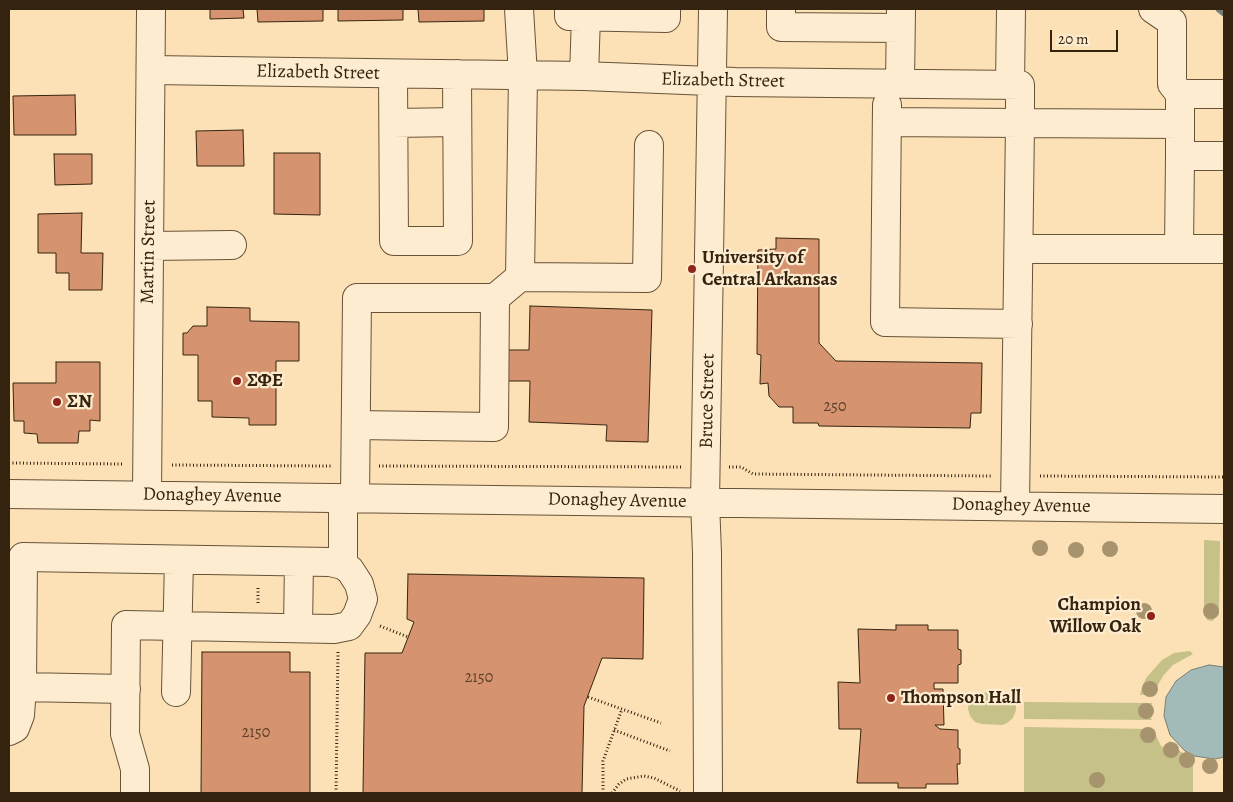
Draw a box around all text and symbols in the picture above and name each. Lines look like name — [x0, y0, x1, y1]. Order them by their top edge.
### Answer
scale bar — [1053, 20, 1120, 52]
text: 20 m — [1058, 29, 1089, 49]
street label: Elizabeth Street — [256, 61, 380, 85]
street label: Elizabeth Street — [661, 69, 785, 93]
street label: Martin Street — [137, 200, 161, 304]
place label: University of Central Arkansas — [702, 247, 837, 291]
marker: University of Central Arkansas — [686, 263, 698, 275]
street label: Bruce Street — [696, 353, 720, 449]
place label: ΣΦΕ — [247, 370, 283, 392]
marker: ΣΦΕ — [231, 375, 243, 387]
place label: ΣΝ — [67, 391, 92, 413]
marker: ΣΝ — [51, 396, 63, 408]
house number: 250 — [823, 397, 847, 417]
street label: Donaghey Avenue — [142, 483, 282, 509]
street label: Donaghey Avenue — [547, 488, 687, 514]
street label: Donaghey Avenue — [951, 493, 1091, 519]
place label: Champion Willow Oak — [1050, 594, 1141, 638]
marker: Champion Willow Oak — [1145, 610, 1157, 622]
house number: 2150 — [465, 668, 493, 688]
place label: Thompson Hall — [901, 687, 1021, 709]
marker: Thompson Hall — [885, 692, 897, 704]
house number: 2150 — [242, 723, 270, 743]

